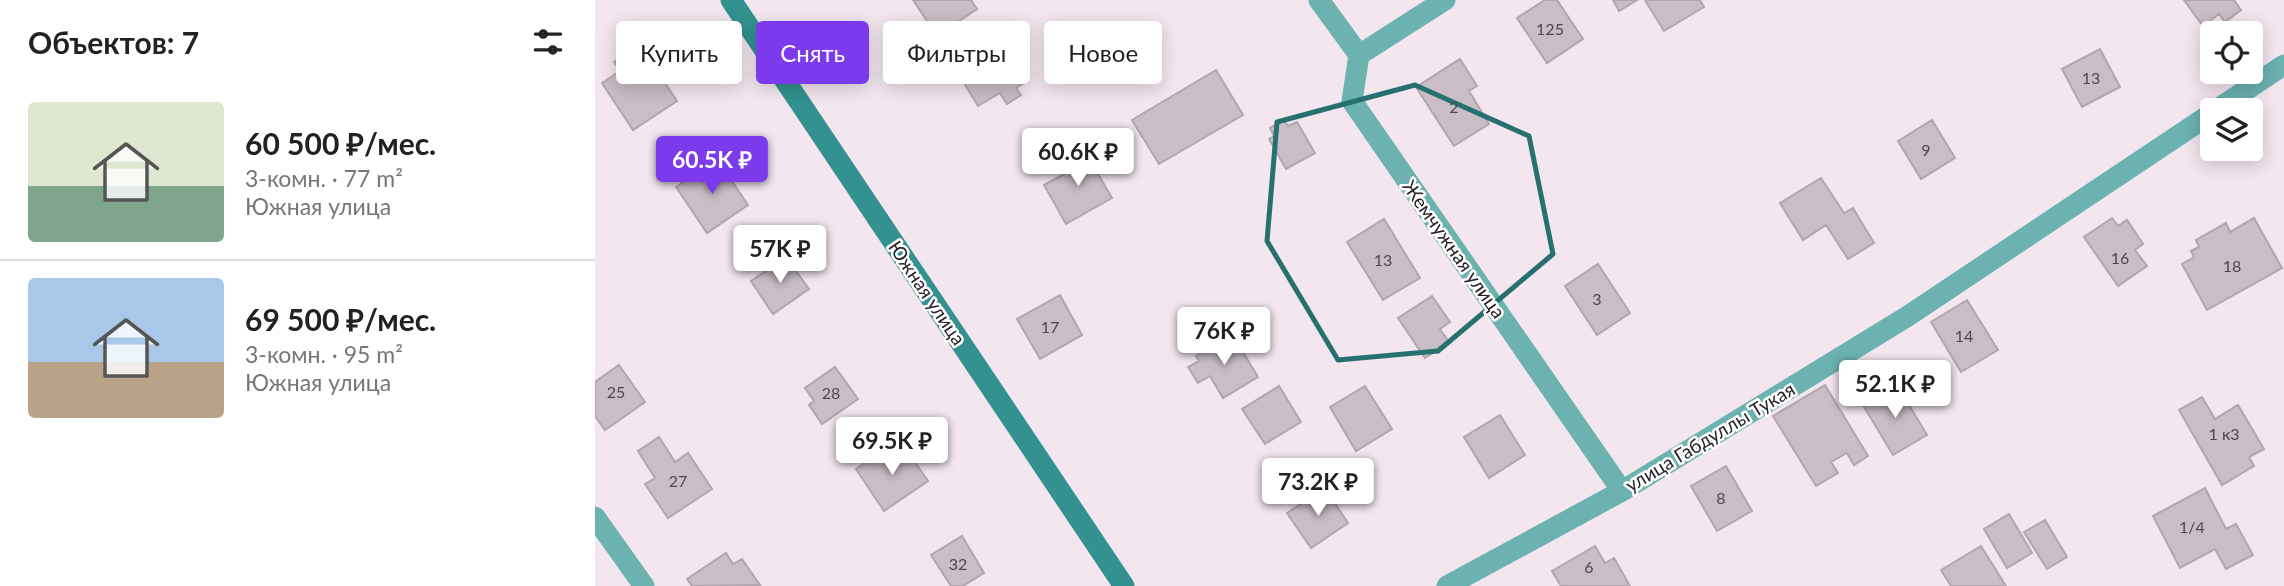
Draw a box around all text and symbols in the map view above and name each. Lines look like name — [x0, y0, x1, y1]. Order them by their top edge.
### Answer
house number: 125 — [1536, 19, 1564, 38]
chip: Купить — [616, 21, 742, 84]
chip: Снять — [756, 21, 869, 84]
chip: Фильтры — [883, 21, 1030, 84]
chip: Новое — [1044, 21, 1162, 84]
map controls — [2200, 21, 2263, 161]
button: locate — [2200, 21, 2263, 84]
icon: filters — [529, 23, 567, 61]
text: Объектов: 7 — [28, 24, 199, 60]
house number: 13 — [2082, 68, 2100, 87]
house number: 2 — [1449, 97, 1459, 116]
button: layers — [2200, 98, 2263, 161]
text: 60 500 ₽/мес. — [245, 125, 436, 161]
pin: 60.6K ₽ — [1013, 128, 1143, 188]
icon: home — [84, 130, 168, 214]
pin: 60.5K ₽ — [647, 136, 777, 196]
text: 60.6K ₽ — [1038, 137, 1118, 165]
house number: 9 — [1921, 140, 1931, 159]
text: 60.5K ₽ — [672, 145, 752, 173]
text: 3-комн. · 77 m² — [245, 164, 403, 192]
street label: Жемчужная улица — [1398, 175, 1511, 322]
text: Южная улица — [245, 192, 391, 220]
pin: 57K ₽ — [731, 226, 829, 285]
text: 57K ₽ — [749, 234, 811, 262]
street label: Южная улица — [884, 236, 971, 349]
house number: 16 — [2111, 248, 2129, 267]
house number: 13 — [1374, 250, 1392, 269]
house number: 18 — [2223, 256, 2241, 275]
house number: 3 — [1592, 289, 1602, 308]
text: 69 500 ₽/мес. — [245, 301, 436, 337]
icon: home — [84, 306, 168, 390]
pin: 76K ₽ — [1175, 308, 1273, 367]
text: 76K ₽ — [1193, 316, 1255, 344]
house number: 17 — [1041, 317, 1059, 336]
house number: 14 — [1955, 326, 1973, 345]
text: 3-комн. · 95 m² — [245, 340, 403, 368]
pin: 52.1K ₽ — [1830, 360, 1960, 420]
text: Южная улица — [245, 368, 391, 396]
text: 52.1K ₽ — [1855, 369, 1935, 397]
street label: улица Габдуллы Тукая — [1621, 377, 1799, 496]
house number: 25 — [607, 382, 625, 401]
house number: 28 — [822, 383, 840, 402]
pin: 69.5K ₽ — [827, 418, 957, 477]
house number: 1 к3 — [2209, 424, 2239, 443]
text: 69.5K ₽ — [852, 426, 932, 454]
pin: 73.2K ₽ — [1253, 458, 1383, 518]
text: 73.2K ₽ — [1278, 467, 1358, 495]
house number: 27 — [669, 471, 687, 490]
house number: 8 — [1716, 488, 1726, 507]
house number: 1/4 — [2179, 517, 2205, 536]
house number: 32 — [949, 554, 967, 573]
house number: 6 — [1584, 557, 1594, 576]

